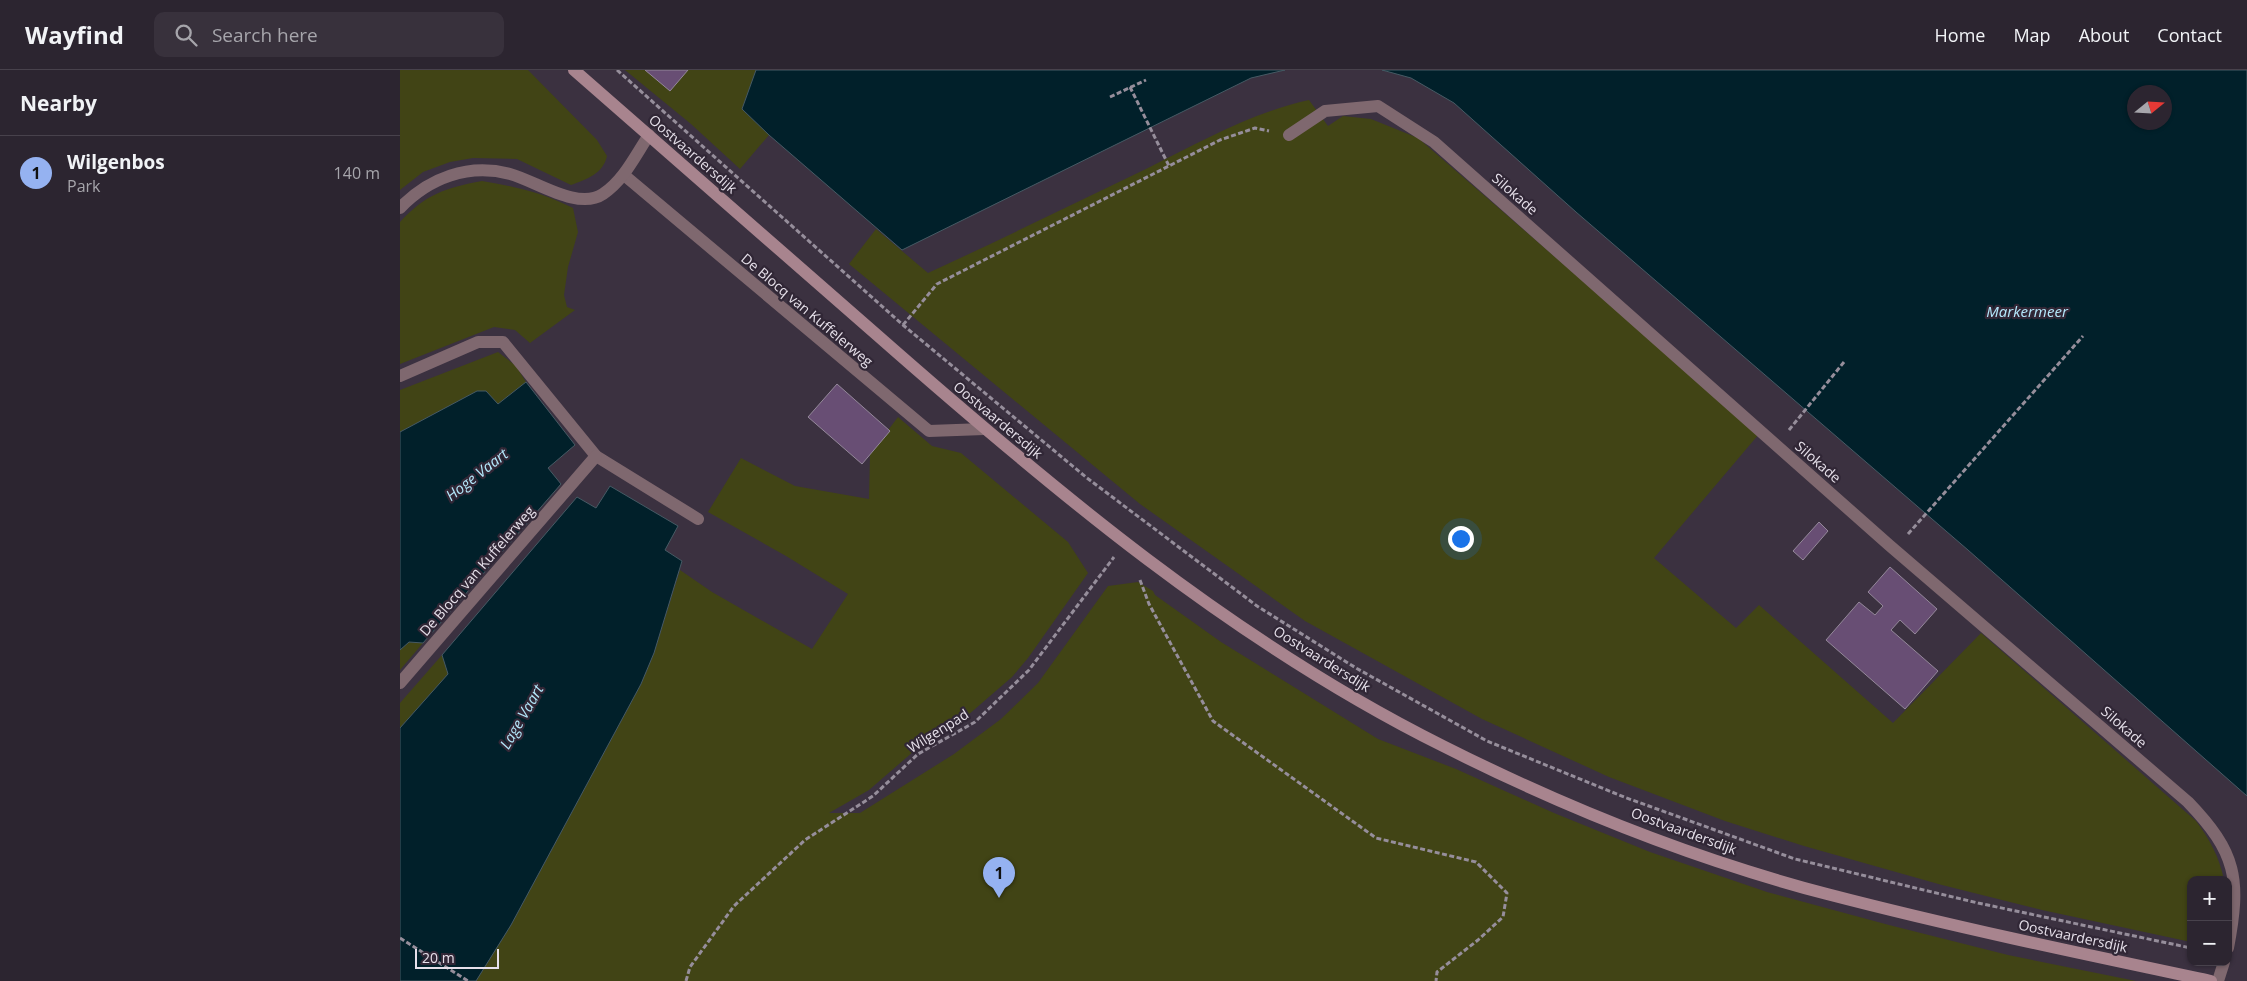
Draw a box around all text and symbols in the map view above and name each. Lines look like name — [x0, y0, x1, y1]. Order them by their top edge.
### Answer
search box — [154, 12, 504, 57]
text: Wayfind — [25, 18, 124, 51]
icon: search — [172, 21, 200, 49]
text: Search here — [212, 22, 318, 48]
text: Home — [1935, 23, 1985, 47]
text: Map — [2013, 23, 2051, 47]
text: About — [2079, 23, 2129, 47]
text: Contact — [2157, 23, 2222, 47]
north arrow — [2127, 85, 2172, 130]
text: Nearby — [20, 89, 97, 117]
street label: Oostvaardersdijk — [645, 110, 742, 198]
text: Wilgenbos — [67, 149, 165, 175]
text: 1 — [31, 162, 41, 184]
text: 140 m — [334, 162, 380, 184]
street label: Silokade — [1488, 168, 1542, 219]
text: Park — [67, 175, 100, 197]
street label: De Blocq van Kuffelerweg — [737, 249, 877, 371]
water label: Markermeer — [1986, 301, 2069, 321]
street label: Oostvaardersdijk — [950, 377, 1047, 463]
street label: Silokade — [1791, 436, 1845, 487]
water label: Hoge Vaart — [441, 443, 512, 505]
street label: De Blocq van Kuffelerweg — [415, 501, 539, 640]
your location — [1448, 526, 1474, 552]
street label: Oostvaardersdijk — [1270, 621, 1375, 696]
water label: Lage Vaart — [495, 680, 548, 752]
street label: Silokade — [2097, 701, 2151, 752]
street label: Wilgenpad — [903, 704, 972, 757]
street label: Oostvaardersdijk — [1629, 803, 1740, 859]
pin: 1 — [983, 857, 1015, 898]
map controls — [2187, 876, 2232, 966]
button: + — [2187, 876, 2232, 921]
street label: Oostvaardersdijk — [2017, 915, 2130, 956]
button: − — [2187, 921, 2232, 966]
scale bar — [415, 946, 499, 969]
text: 20 m — [422, 948, 455, 967]

